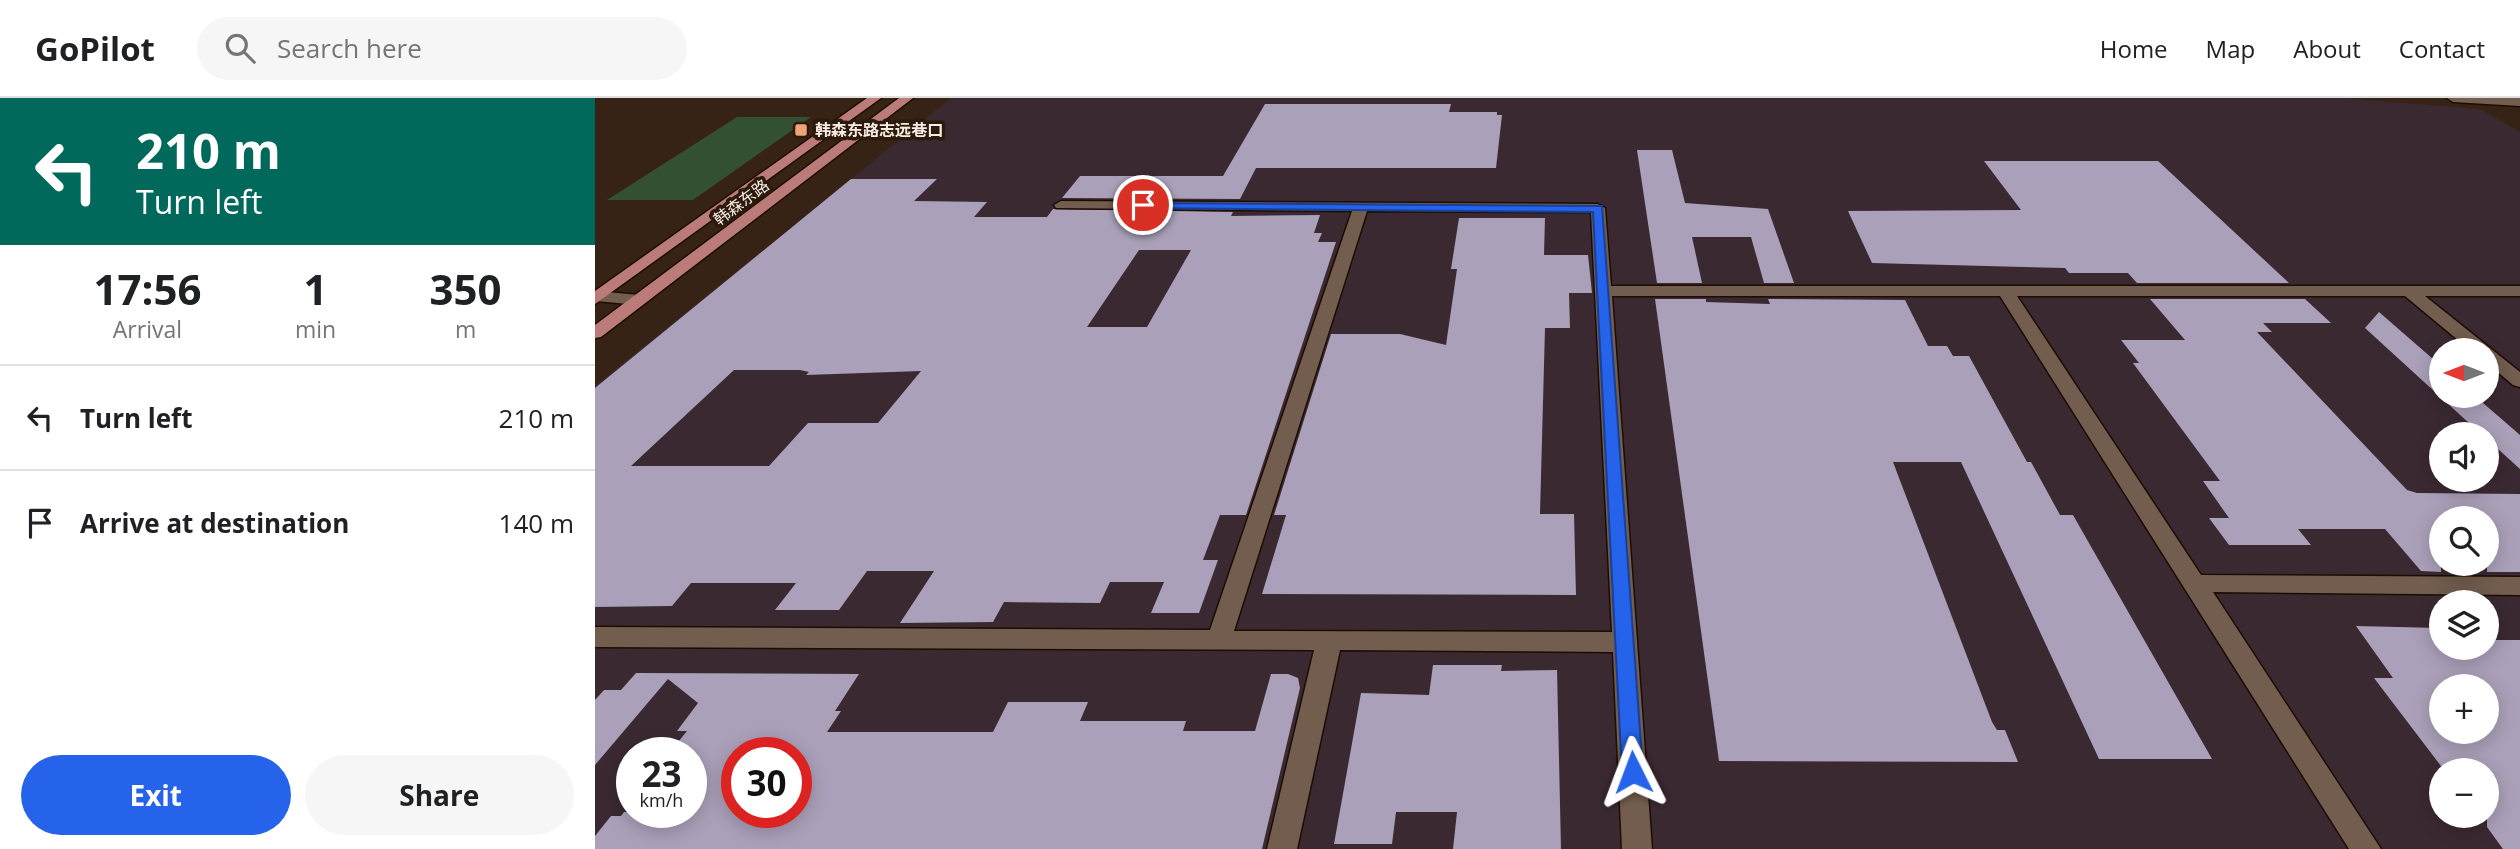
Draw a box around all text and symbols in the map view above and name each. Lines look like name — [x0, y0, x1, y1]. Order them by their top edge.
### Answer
search box — [197, 17, 687, 80]
text: GoPilot — [35, 26, 155, 71]
icon: search — [221, 29, 259, 67]
text: Search here — [277, 30, 422, 66]
text: Home — [2100, 32, 2168, 65]
text: Map — [2206, 32, 2255, 65]
text: About — [2293, 32, 2361, 65]
text: Contact — [2399, 32, 2485, 65]
text: 210 m — [136, 117, 281, 183]
place label: 韩森东路志远巷口 — [815, 119, 943, 141]
marker: 韩森东路志远巷口 — [793, 122, 809, 138]
icon: left — [21, 126, 112, 217]
street label: 韩森东路 — [709, 174, 773, 230]
pin — [1113, 175, 1173, 235]
text: Turn left — [136, 180, 262, 223]
icon: arrive — [1124, 186, 1162, 224]
text: 17:56 — [93, 260, 201, 317]
text: 1 — [303, 260, 328, 317]
text: 350 — [430, 260, 502, 317]
text: Arrival — [113, 313, 182, 345]
text: min — [295, 313, 336, 345]
text: m — [455, 313, 476, 345]
north arrow — [2429, 338, 2499, 408]
map controls — [2429, 338, 2499, 828]
icon: left — [21, 399, 59, 437]
text: Turn left — [80, 400, 192, 436]
text: 210 m — [499, 400, 574, 436]
button: sound — [2429, 422, 2499, 492]
icon: arrive — [21, 504, 59, 542]
text: Arrive at destination — [80, 505, 349, 541]
text: 140 m — [499, 505, 574, 541]
button: search — [2429, 506, 2499, 576]
button: layers — [2429, 590, 2499, 660]
button: + — [2429, 674, 2499, 744]
position arrow — [1596, 735, 1670, 809]
speed limit sign: 30 — [721, 737, 812, 828]
text: 23 — [641, 750, 682, 797]
button: Exit — [21, 755, 291, 835]
button: Share — [305, 755, 574, 835]
button: − — [2429, 758, 2499, 828]
text: km/h — [640, 788, 683, 812]

